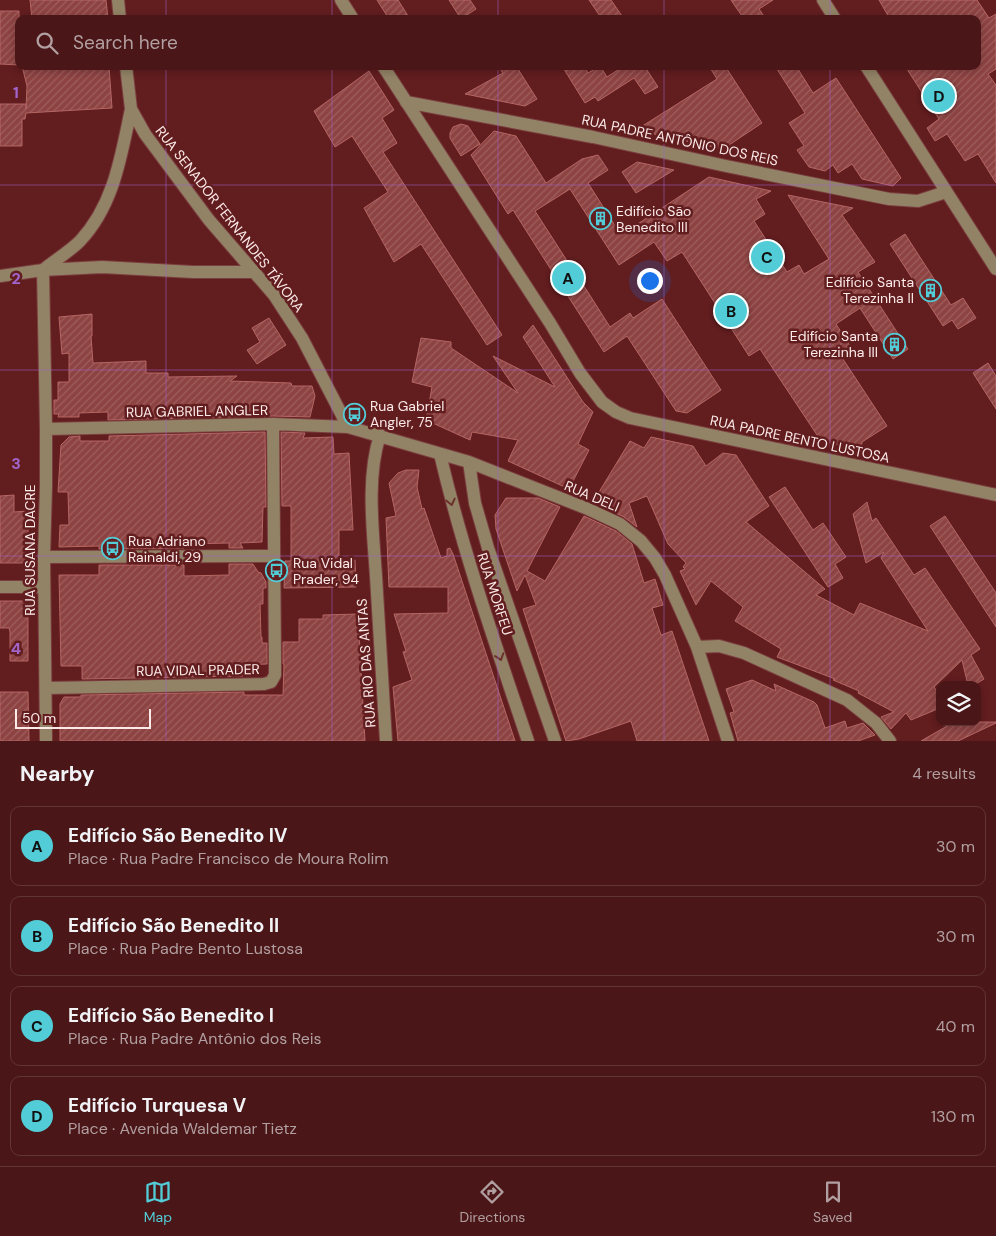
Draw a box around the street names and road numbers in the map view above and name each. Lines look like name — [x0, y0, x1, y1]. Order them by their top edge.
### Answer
street label: RUA PADRE ANTÔNIO DOS REIS — [580, 110, 780, 170]
street label: RUA SENADOR FERNANDES TÁVORA — [152, 122, 308, 316]
street label: RUA GABRIEL ANGLER — [126, 401, 268, 421]
street label: RUA PADRE BENTO LUSTOSA — [708, 411, 892, 467]
street label: RUA DELI — [562, 476, 622, 516]
street label: RUA SUSANA DACRE — [21, 484, 39, 616]
street label: RUA MORFEU — [473, 551, 517, 637]
street label: RUA RIO DAS ANTAS — [353, 598, 379, 728]
street label: RUA VIDAL PRADER — [136, 660, 260, 680]

